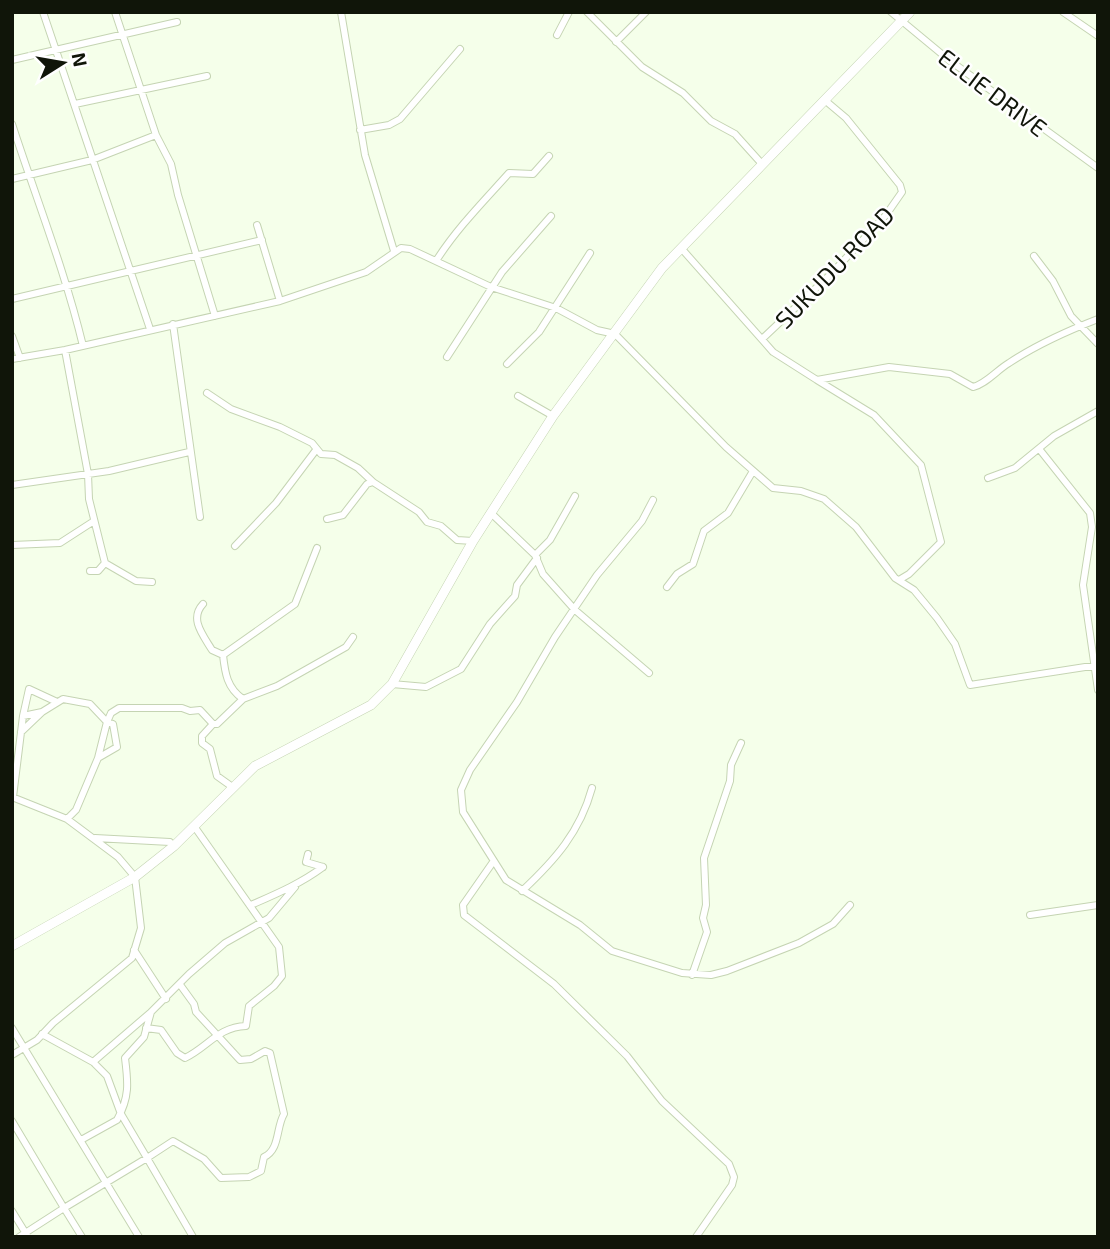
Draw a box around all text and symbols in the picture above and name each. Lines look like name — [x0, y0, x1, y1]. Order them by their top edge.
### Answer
north arrow — [28, 28, 98, 98]
street label: ELLIE DRIVE — [933, 42, 1053, 142]
text: N — [68, 51, 93, 69]
street label: SUKUDU ROAD — [769, 200, 899, 334]

